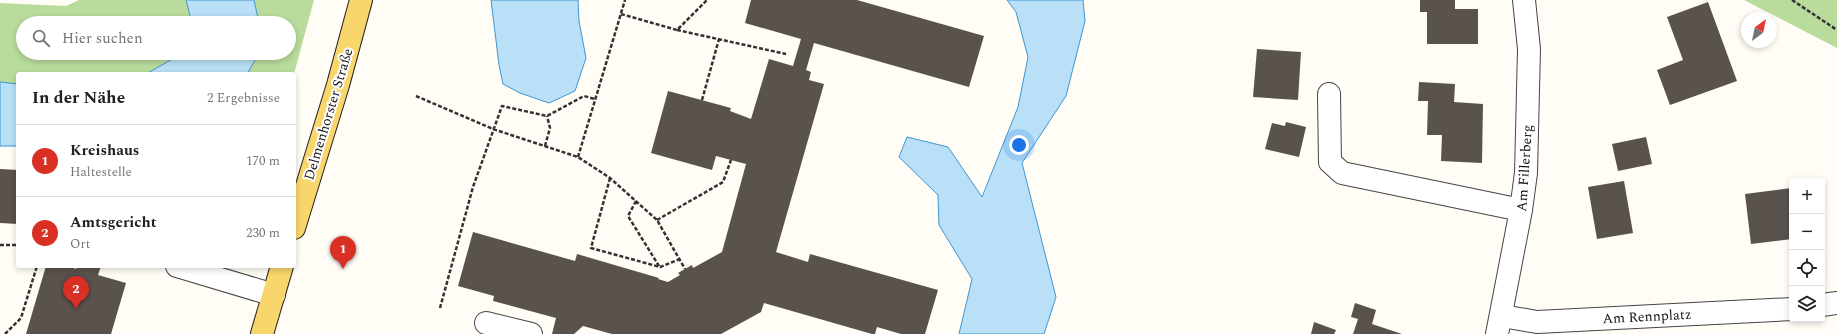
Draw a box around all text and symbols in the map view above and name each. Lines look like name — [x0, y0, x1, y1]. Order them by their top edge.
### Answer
north arrow — [1741, 12, 1777, 48]
search box — [16, 16, 296, 60]
icon: search — [30, 27, 52, 49]
text: Hier suchen — [62, 27, 143, 50]
street label: Delmenhorster Straße — [298, 45, 359, 183]
text: In der Nähe — [32, 85, 125, 111]
text: 2 Ergebnisse — [207, 88, 280, 108]
street label: Am Fillerberg — [1511, 124, 1538, 212]
your location — [1009, 135, 1029, 155]
text: Kreishaus — [70, 139, 139, 162]
text: 1 — [41, 151, 49, 171]
text: 170 m — [246, 151, 280, 171]
text: Haltestelle — [70, 162, 132, 182]
map controls — [1789, 178, 1825, 322]
button: + — [1789, 178, 1825, 214]
text: Amtsgericht — [70, 211, 157, 234]
button: − — [1789, 214, 1825, 250]
text: 2 — [41, 223, 49, 243]
text: 230 m — [246, 223, 280, 243]
text: Ort — [70, 234, 90, 254]
pin: 1 — [330, 236, 356, 269]
button: locate — [1789, 250, 1825, 286]
pin: 2 — [63, 276, 89, 309]
button: layers — [1789, 286, 1825, 322]
street label: Am Rennplatz — [1602, 304, 1692, 329]

